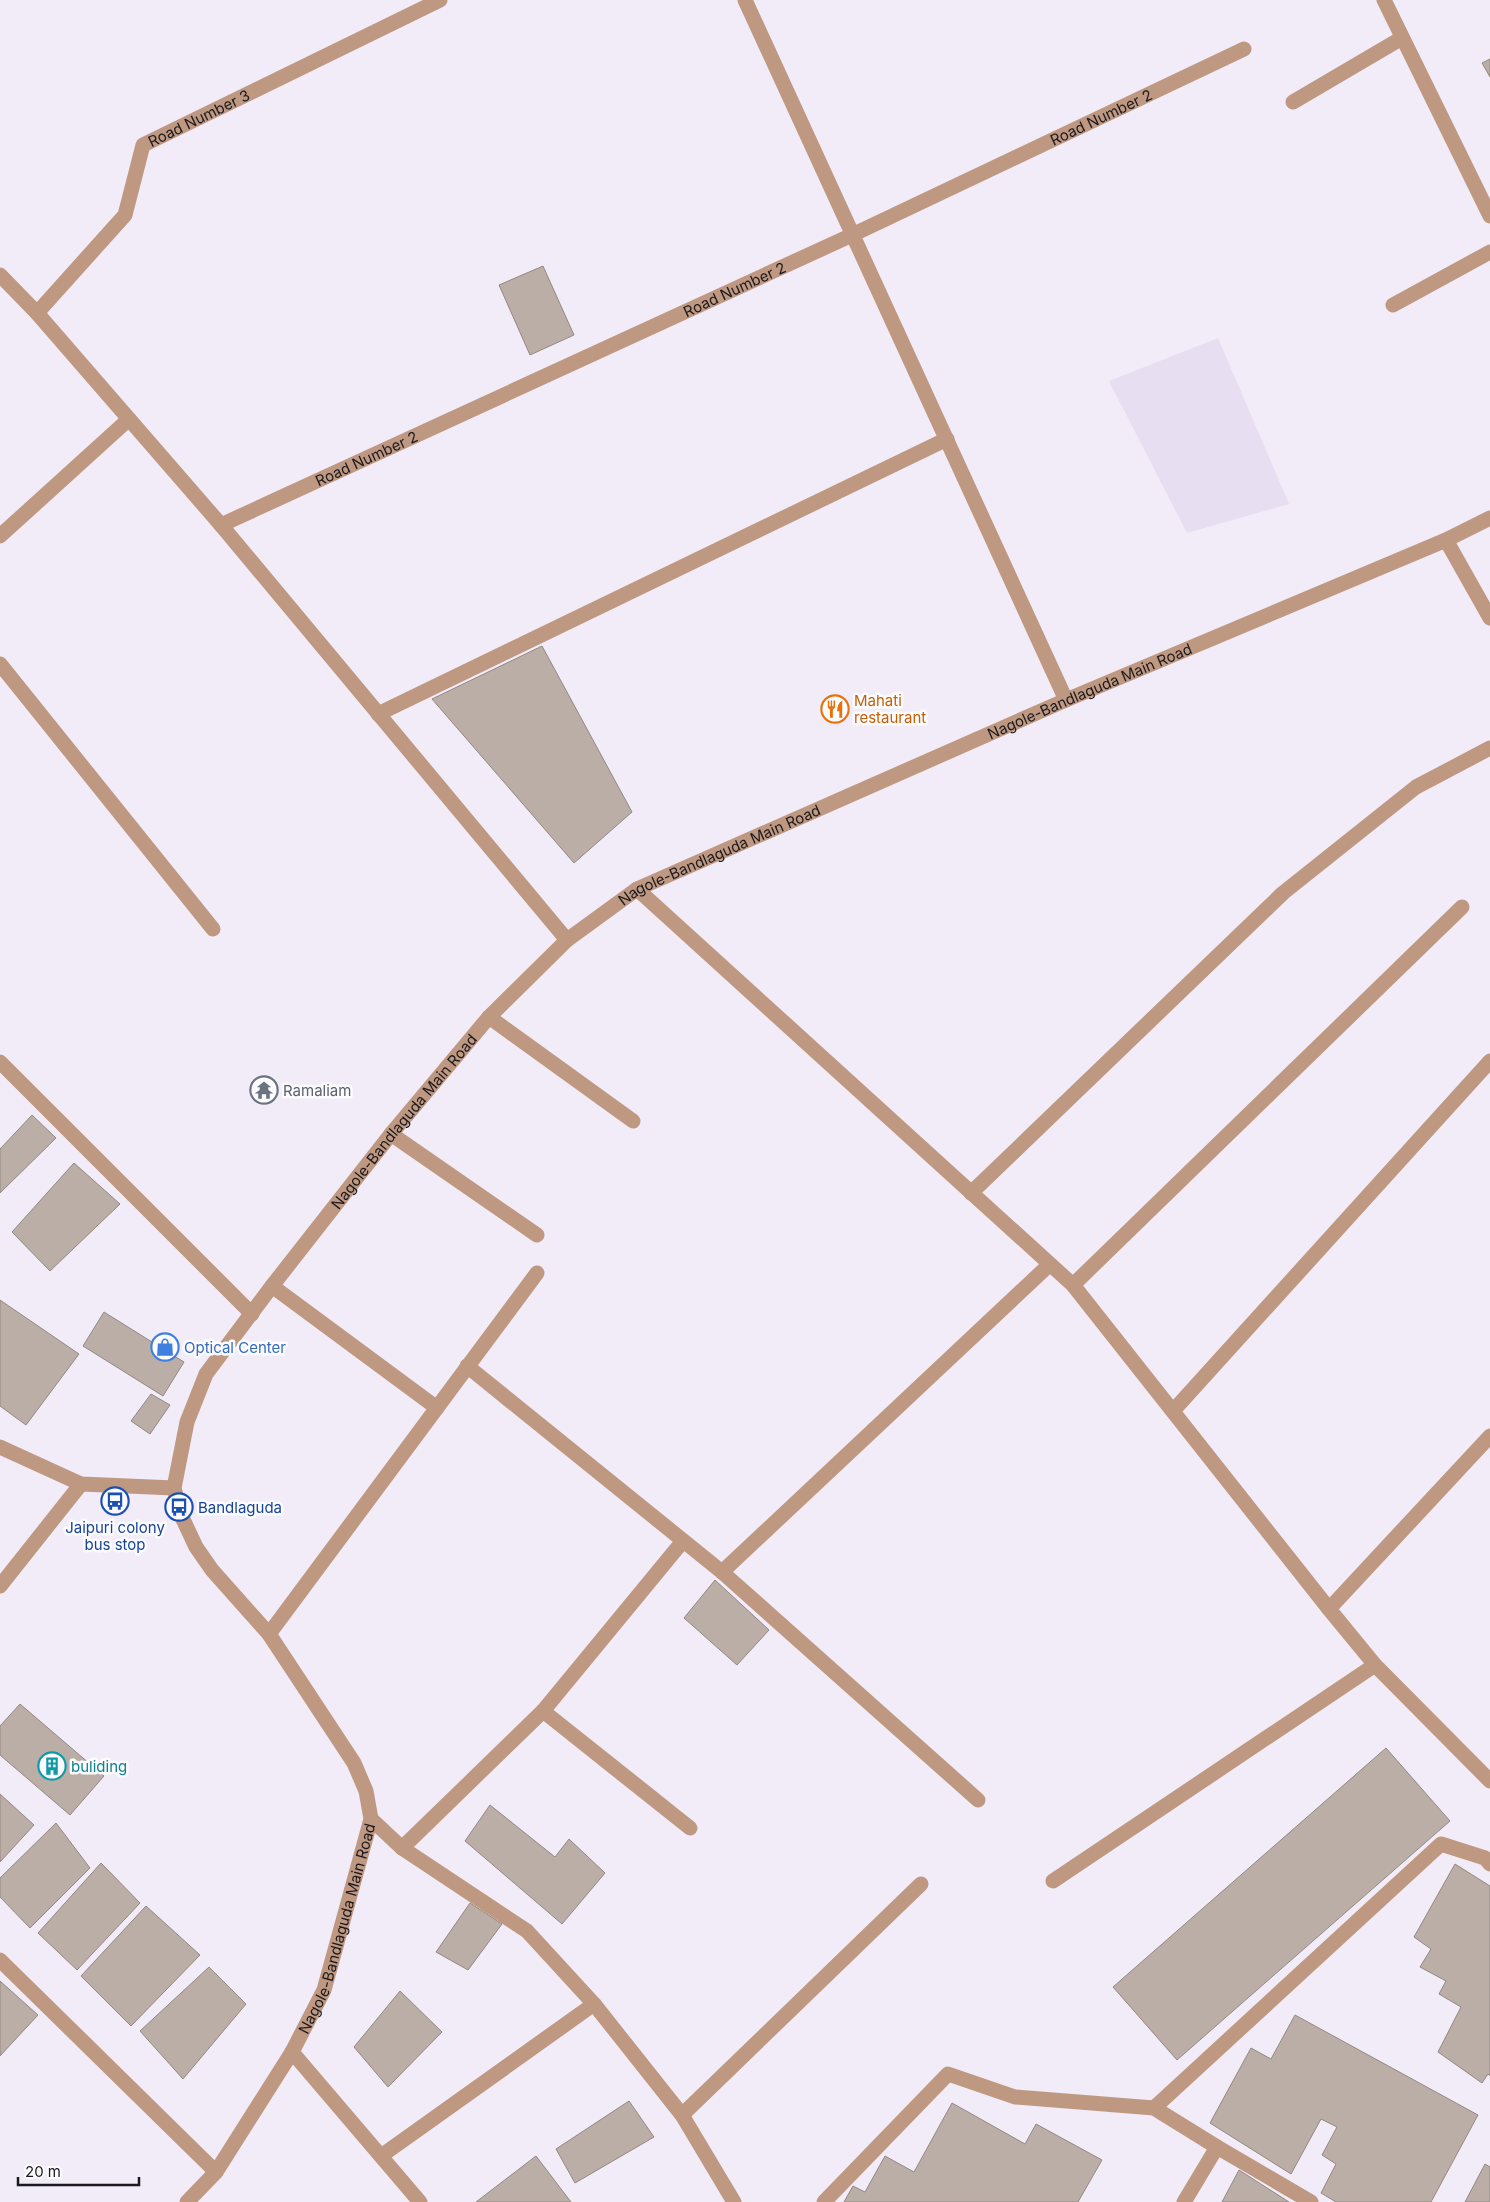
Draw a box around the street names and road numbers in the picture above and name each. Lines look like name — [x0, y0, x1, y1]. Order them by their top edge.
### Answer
street label: Road Number 3 — [145, 85, 253, 151]
street label: Road Number 2 — [1047, 85, 1155, 149]
street label: Road Number 2 — [680, 257, 789, 321]
street label: Road Number 2 — [312, 426, 421, 490]
street label: Nagole-Bandlaguda Main Road — [984, 639, 1195, 743]
street label: Nagole-Bandlaguda Main Road — [614, 800, 823, 909]
street label: Nagole-Bandlaguda Main Road — [327, 1030, 481, 1213]
street label: Nagole-Bandlaguda Main Road — [294, 1821, 379, 2037]

